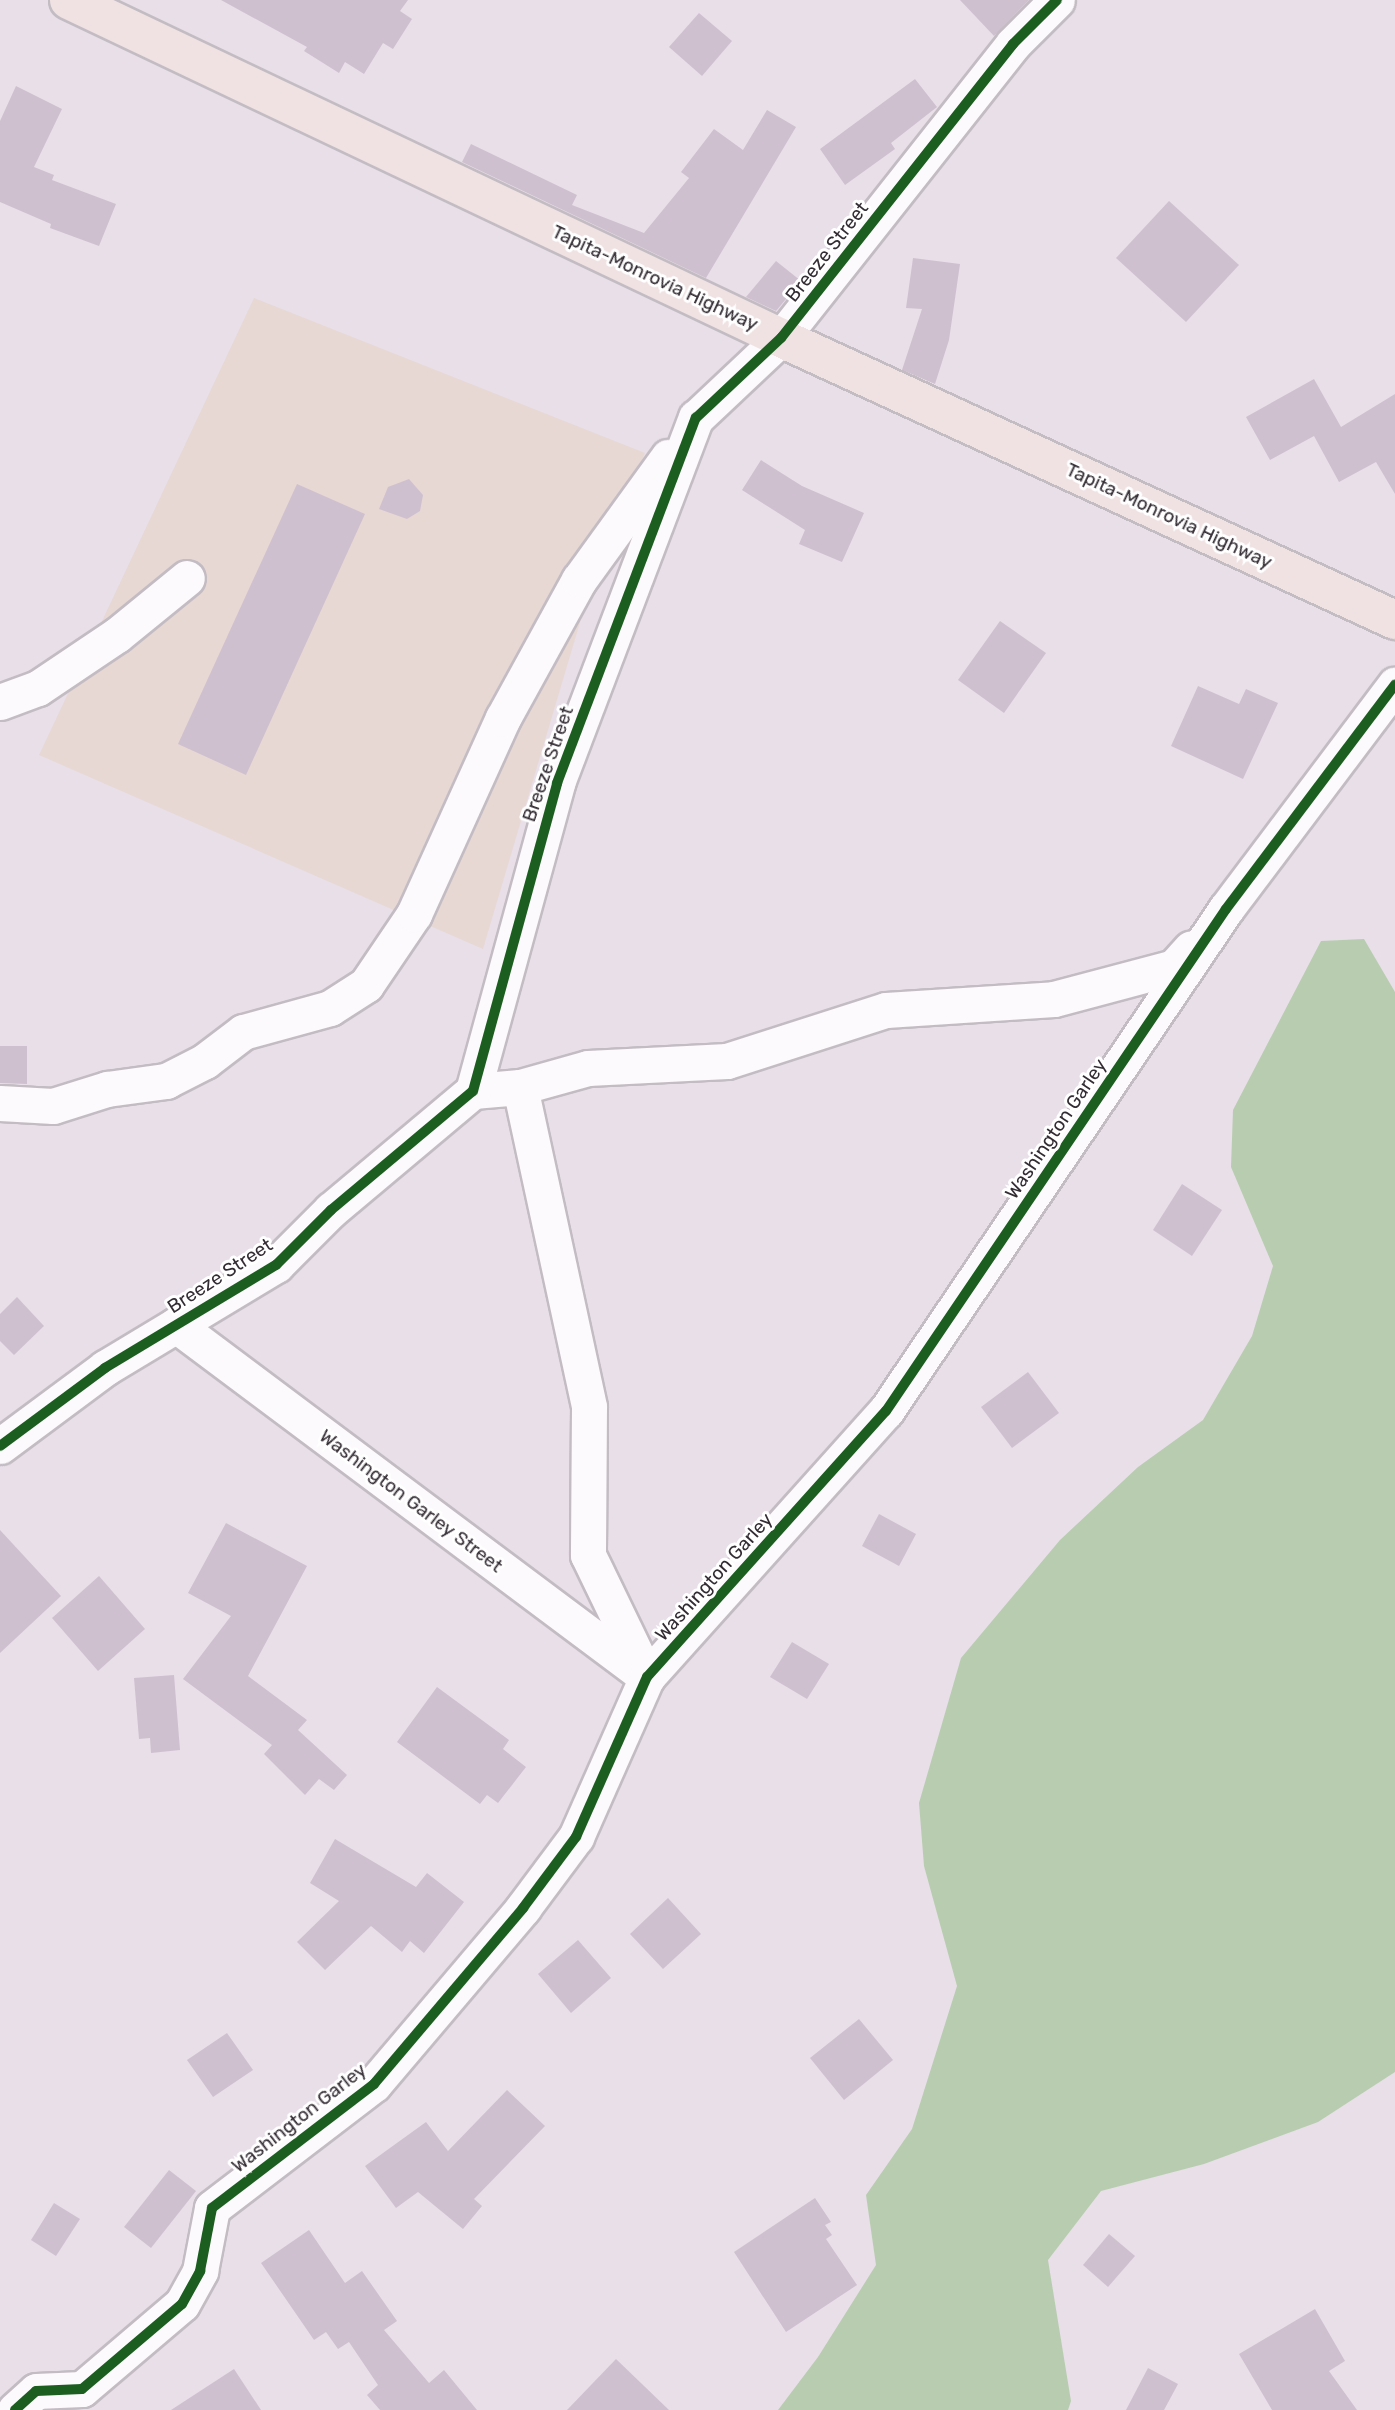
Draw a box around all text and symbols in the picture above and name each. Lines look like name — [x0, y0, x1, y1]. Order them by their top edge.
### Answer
street label: Breeze Street — [781, 197, 873, 307]
street label: Tapita-Monrovia Highway — [548, 220, 762, 336]
street label: Tapita-Monrovia Highway — [1062, 458, 1276, 574]
street label: Breeze Street — [518, 703, 578, 825]
street label: Washington Garley — [1001, 1054, 1111, 1204]
street label: Breeze Street — [163, 1234, 277, 1318]
street label: Washington Garley Street — [315, 1424, 507, 1578]
street label: Washington Garley — [650, 1508, 778, 1646]
street label: Washington Garley — [227, 2058, 371, 2178]

